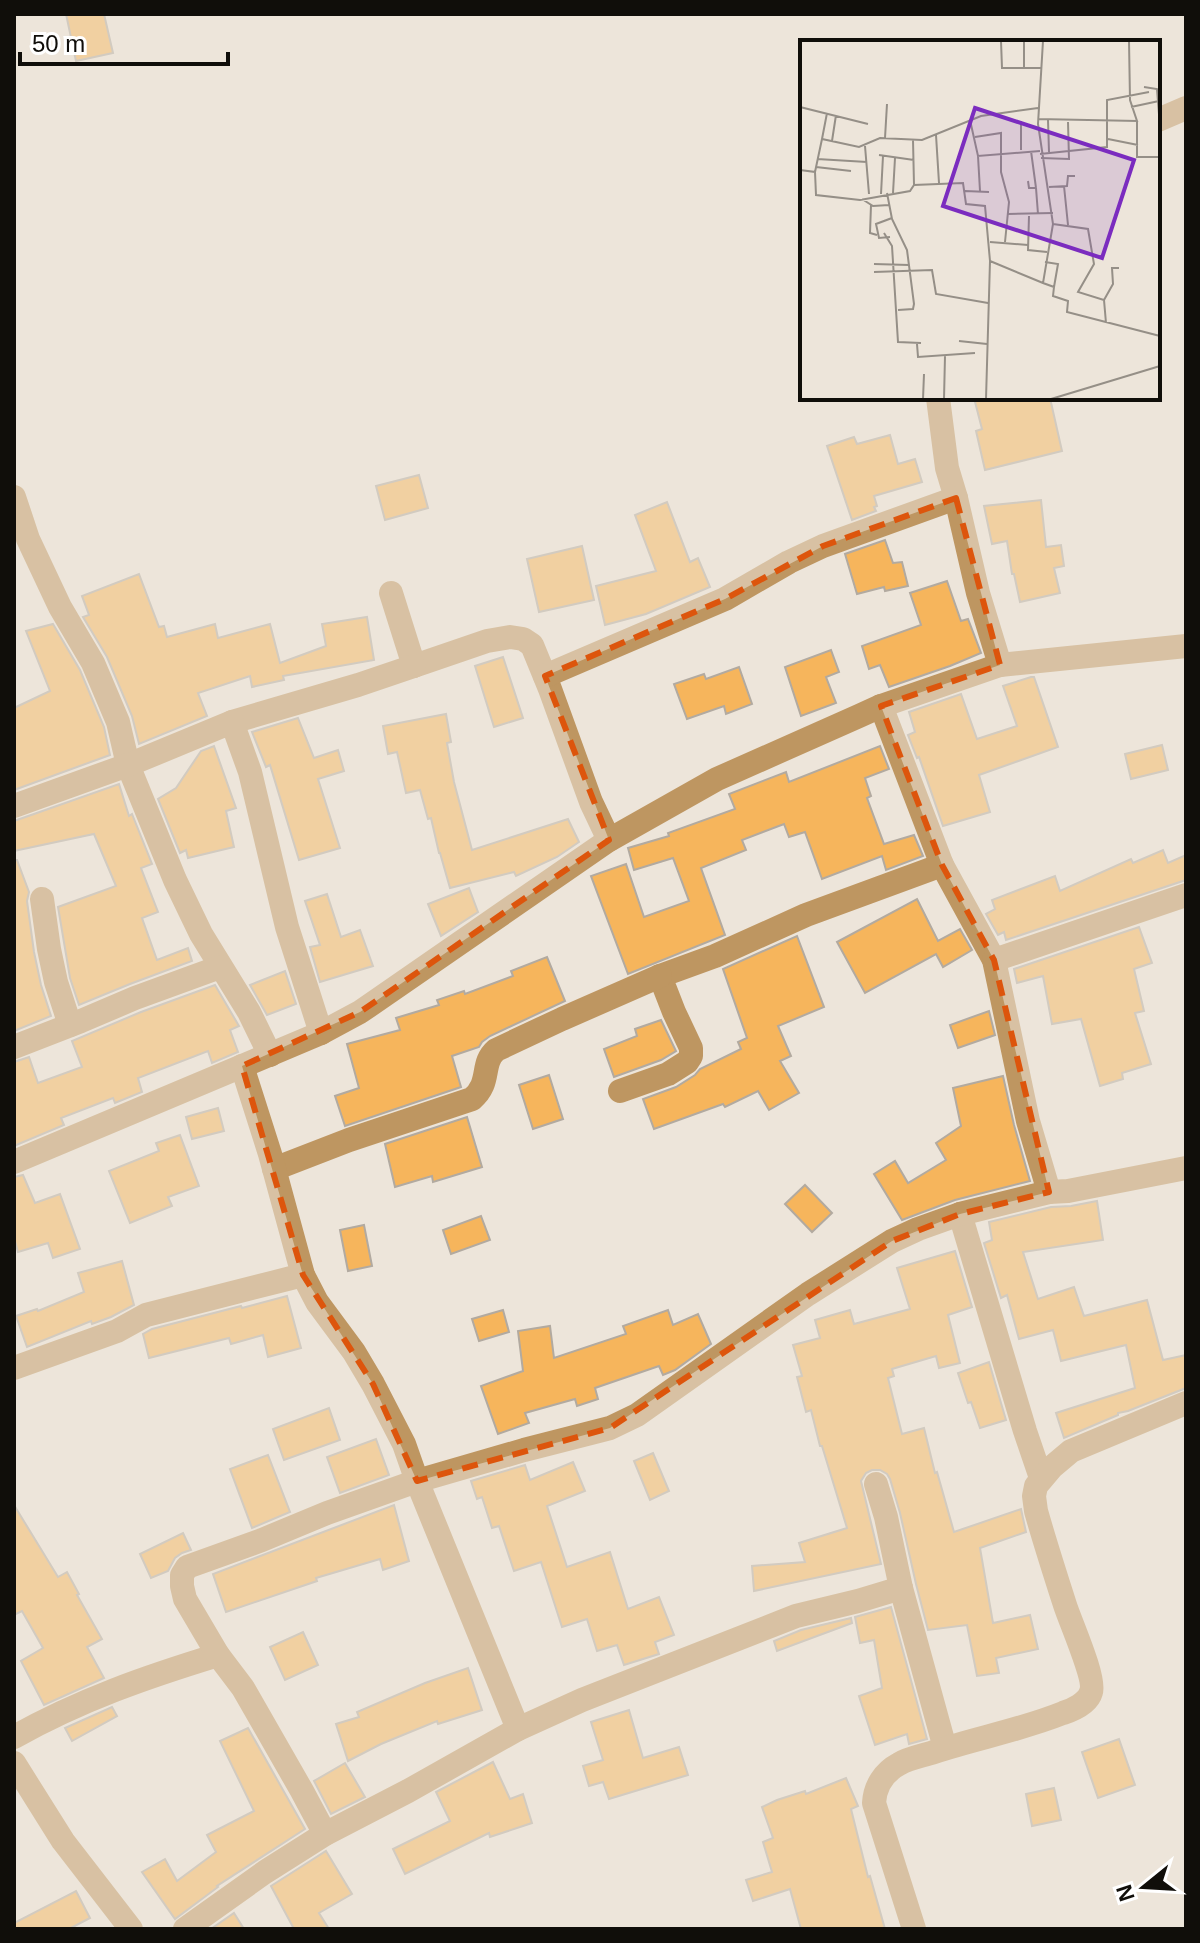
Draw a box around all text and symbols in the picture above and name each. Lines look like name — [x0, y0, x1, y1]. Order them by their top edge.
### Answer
scale bar — [20, 16, 228, 66]
text: 50 m — [32, 30, 85, 57]
inset map — [800, 40, 1160, 400]
north arrow — [1104, 1847, 1184, 1927]
text: N — [1111, 1882, 1140, 1904]

